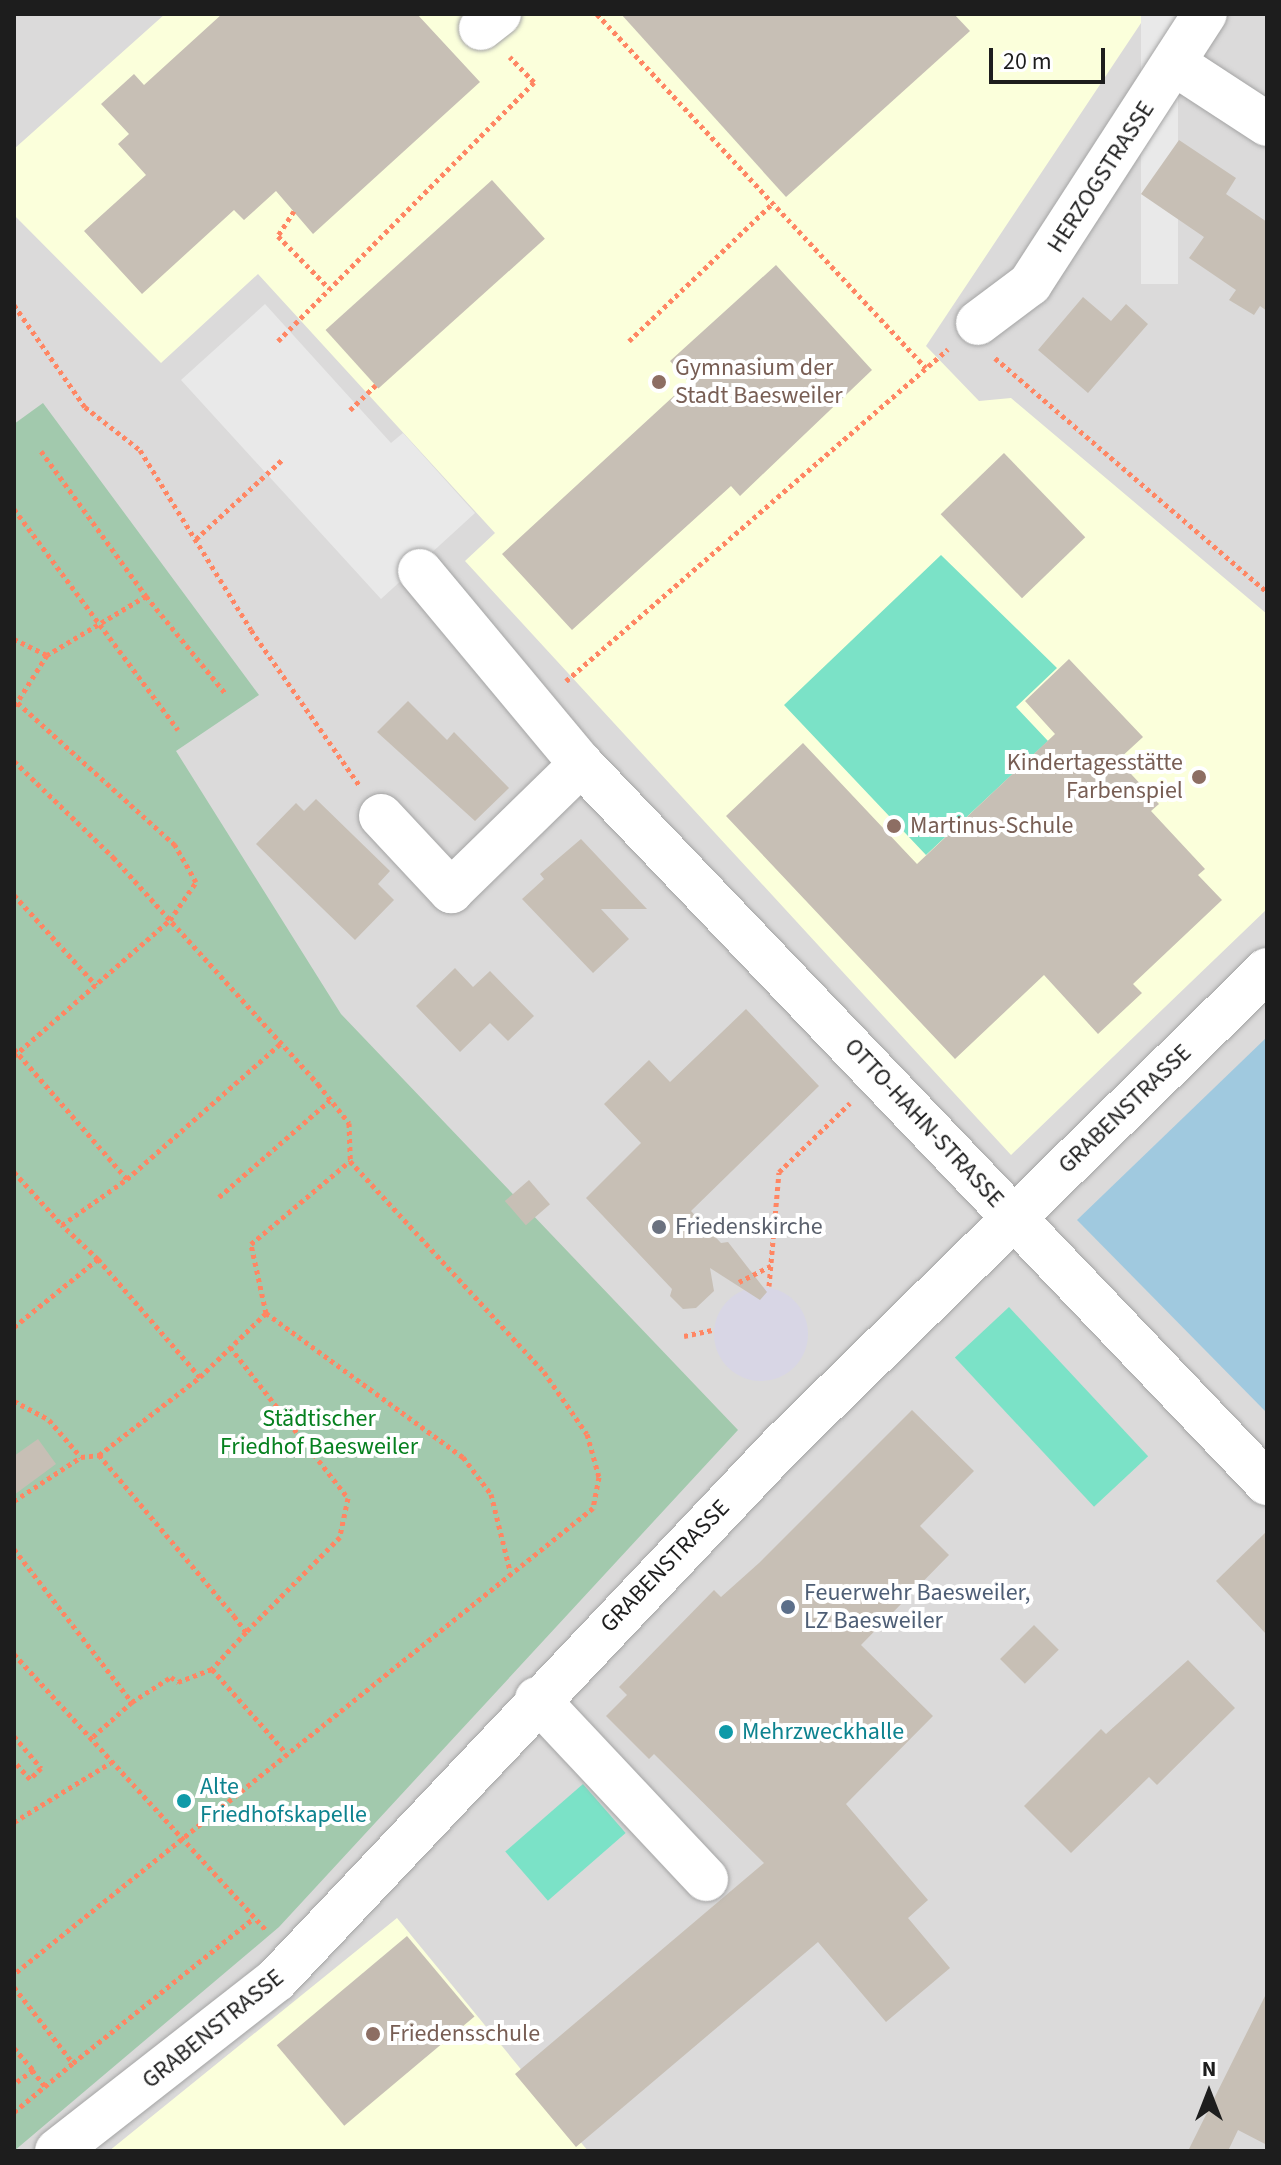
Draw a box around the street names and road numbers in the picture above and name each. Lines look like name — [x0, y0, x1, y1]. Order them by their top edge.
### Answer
street label: HERZOGSTRASSE — [1041, 96, 1161, 258]
street label: OTTO-HAHN-STRASSE — [838, 1033, 1010, 1213]
street label: GRABENSTRASSE — [1053, 1038, 1197, 1180]
street label: GRABENSTRASSE — [594, 1494, 736, 1638]
street label: GRABENSTRASSE — [137, 1963, 289, 2095]

